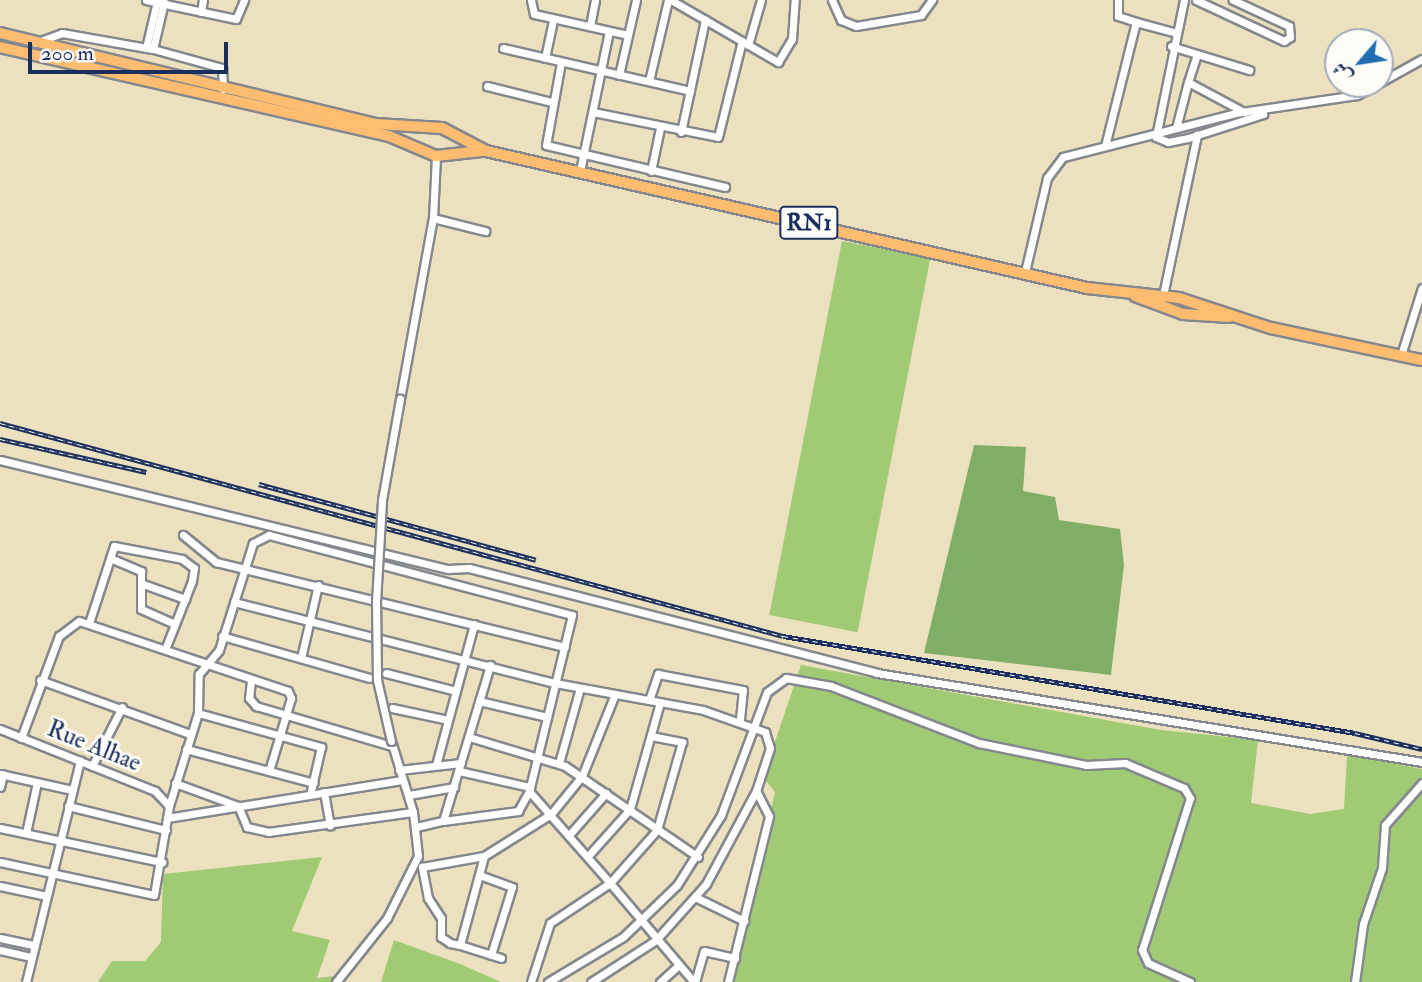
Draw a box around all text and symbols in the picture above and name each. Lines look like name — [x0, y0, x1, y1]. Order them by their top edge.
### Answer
scale bar — [32, 28, 231, 72]
north arrow — [1324, 28, 1394, 98]
text: 200 m — [41, 40, 94, 67]
text: ش — [1327, 58, 1357, 86]
road number: RN1 — [779, 204, 839, 243]
street label: Rue Alhae — [43, 714, 145, 778]

